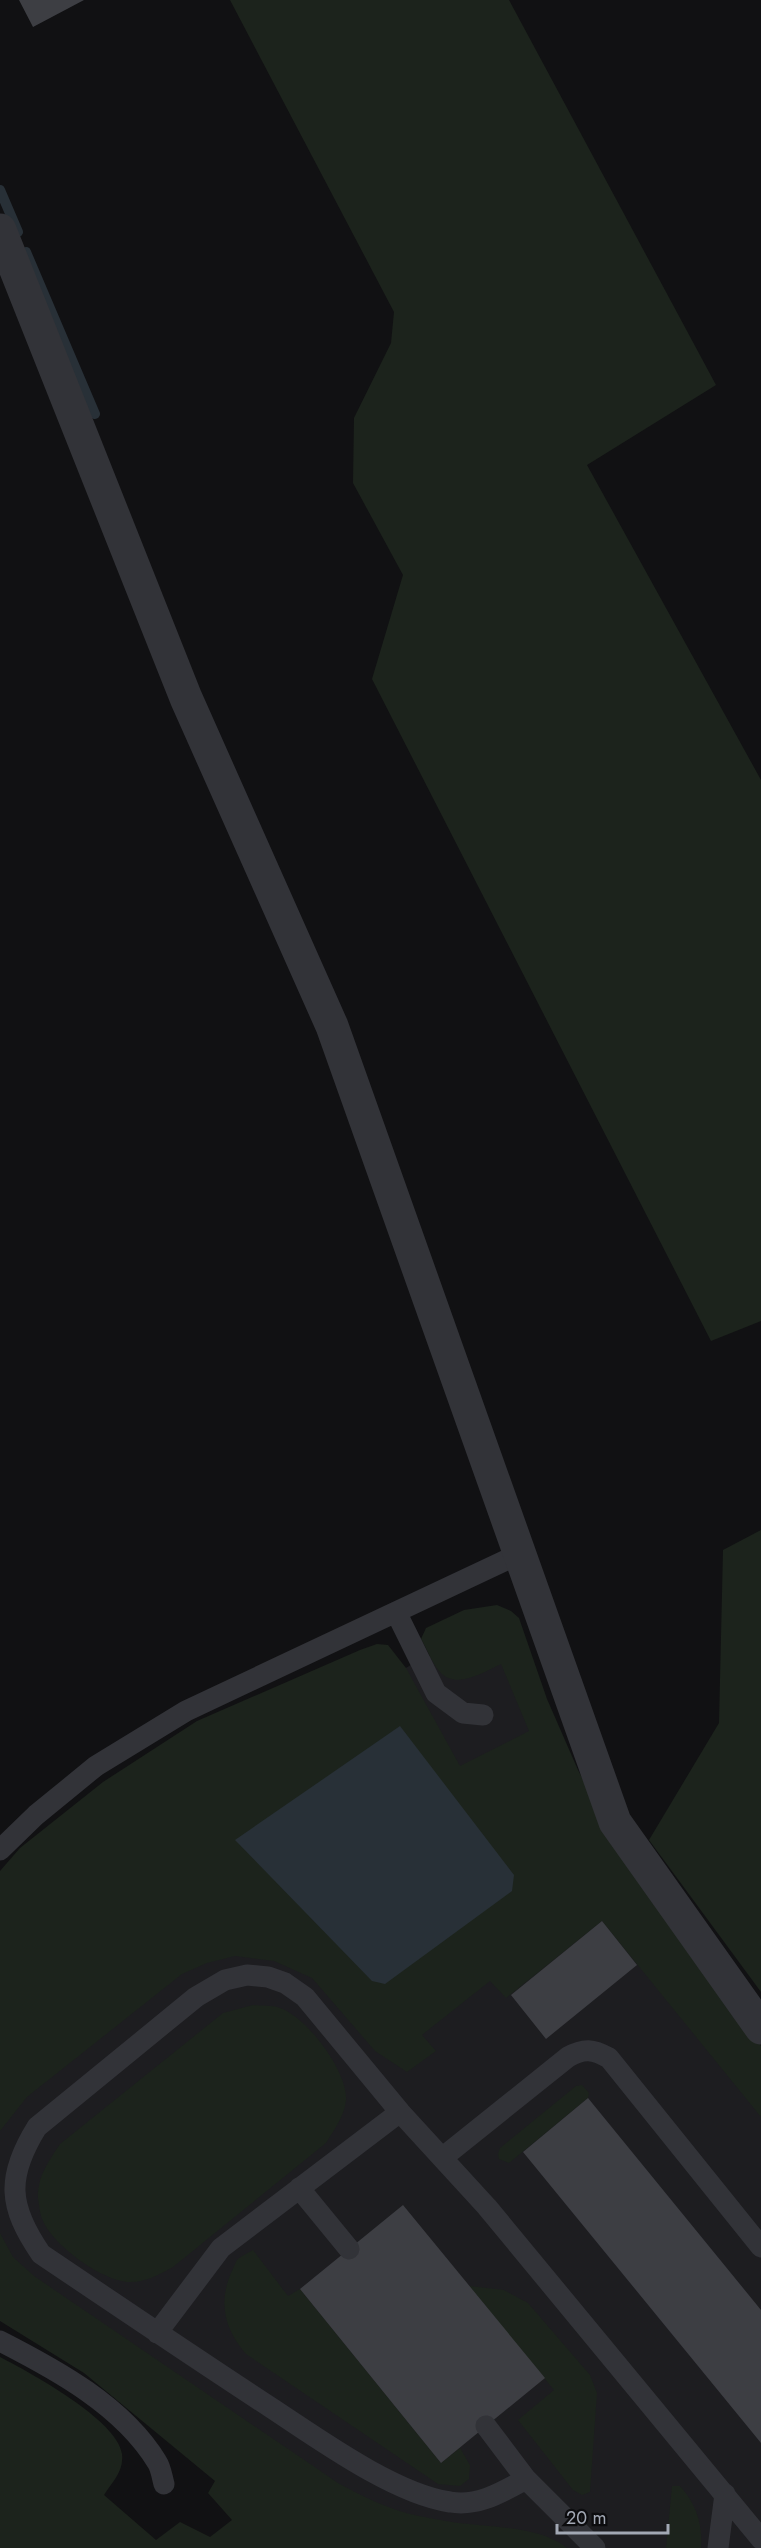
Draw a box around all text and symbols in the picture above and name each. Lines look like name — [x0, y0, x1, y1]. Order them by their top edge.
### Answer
scale bar — [557, 2497, 668, 2535]
text: 20 m — [566, 2505, 606, 2531]

